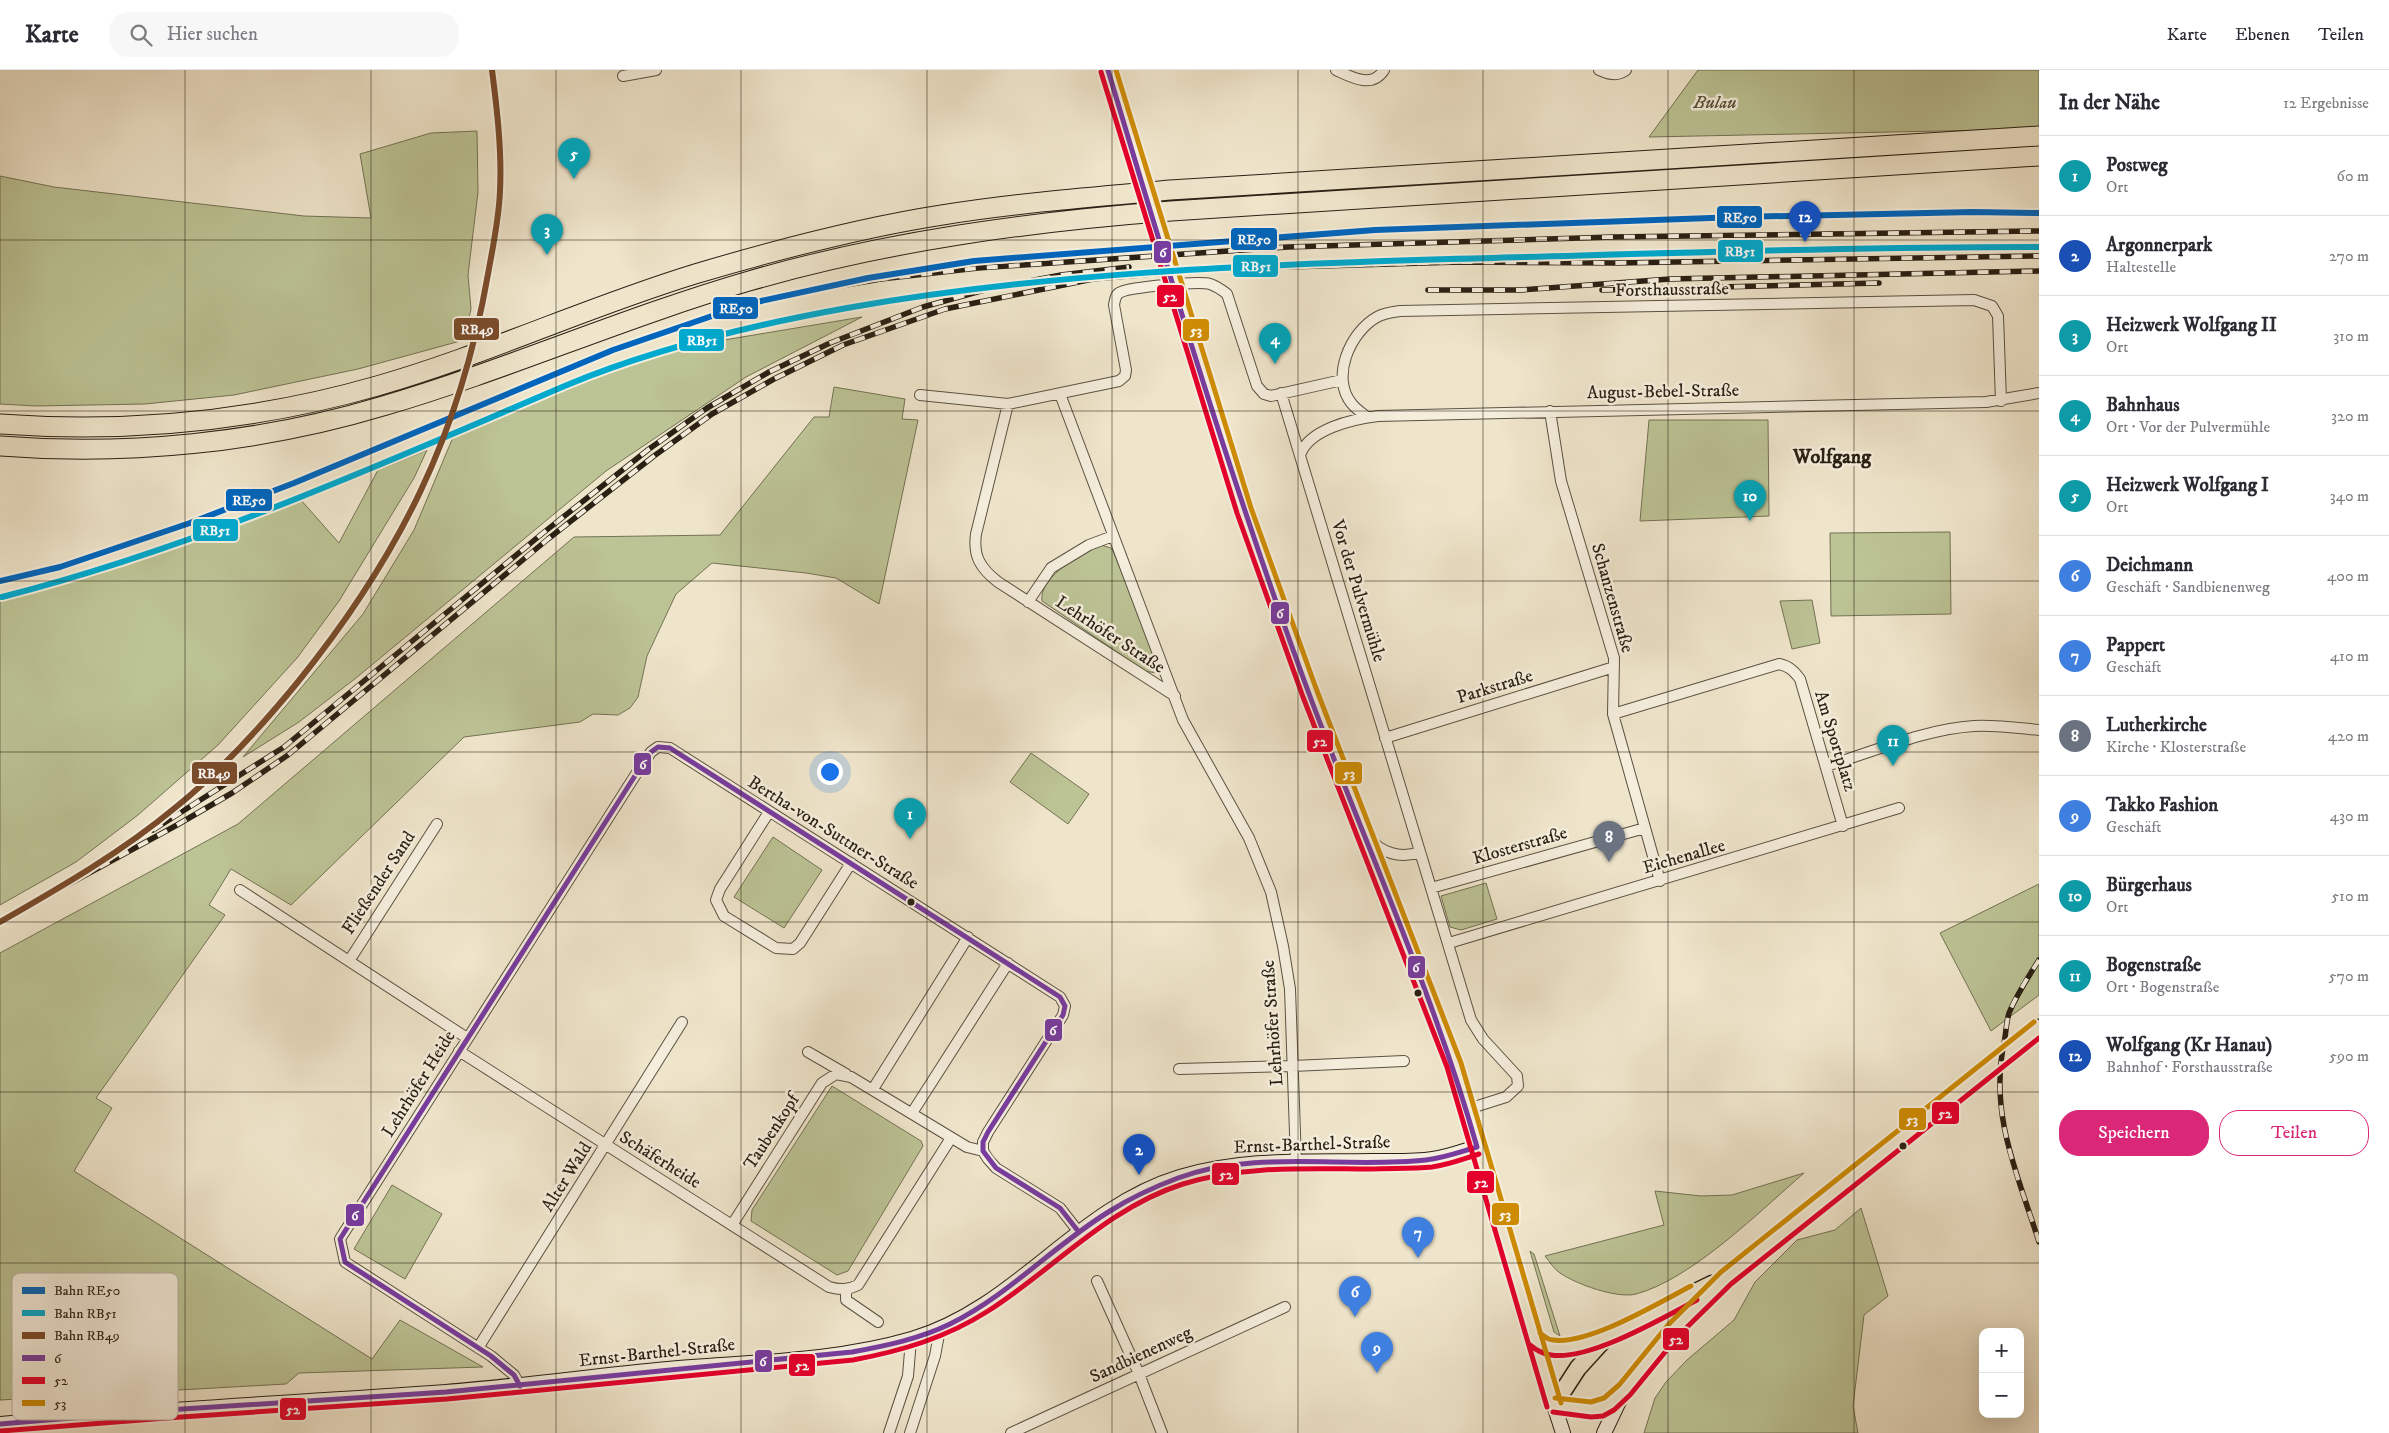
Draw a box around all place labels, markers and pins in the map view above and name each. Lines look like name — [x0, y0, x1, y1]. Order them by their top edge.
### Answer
pin: 5 — [558, 138, 590, 179]
pin: 12 — [1789, 201, 1821, 242]
pin: 3 — [531, 214, 563, 255]
pin: 4 — [1259, 323, 1291, 364]
pin: 10 — [1734, 480, 1766, 521]
pin: 11 — [1877, 725, 1909, 766]
pin: 1 — [894, 798, 926, 839]
pin: 8 — [1593, 821, 1625, 862]
unlabelled marker — [906, 897, 916, 907]
unlabelled marker — [1413, 988, 1423, 998]
pin: 2 — [1123, 1134, 1155, 1175]
unlabelled marker — [1898, 1141, 1908, 1151]
pin: 7 — [1402, 1217, 1434, 1258]
pin: 6 — [1339, 1276, 1371, 1317]
pin: 9 — [1361, 1332, 1393, 1373]

